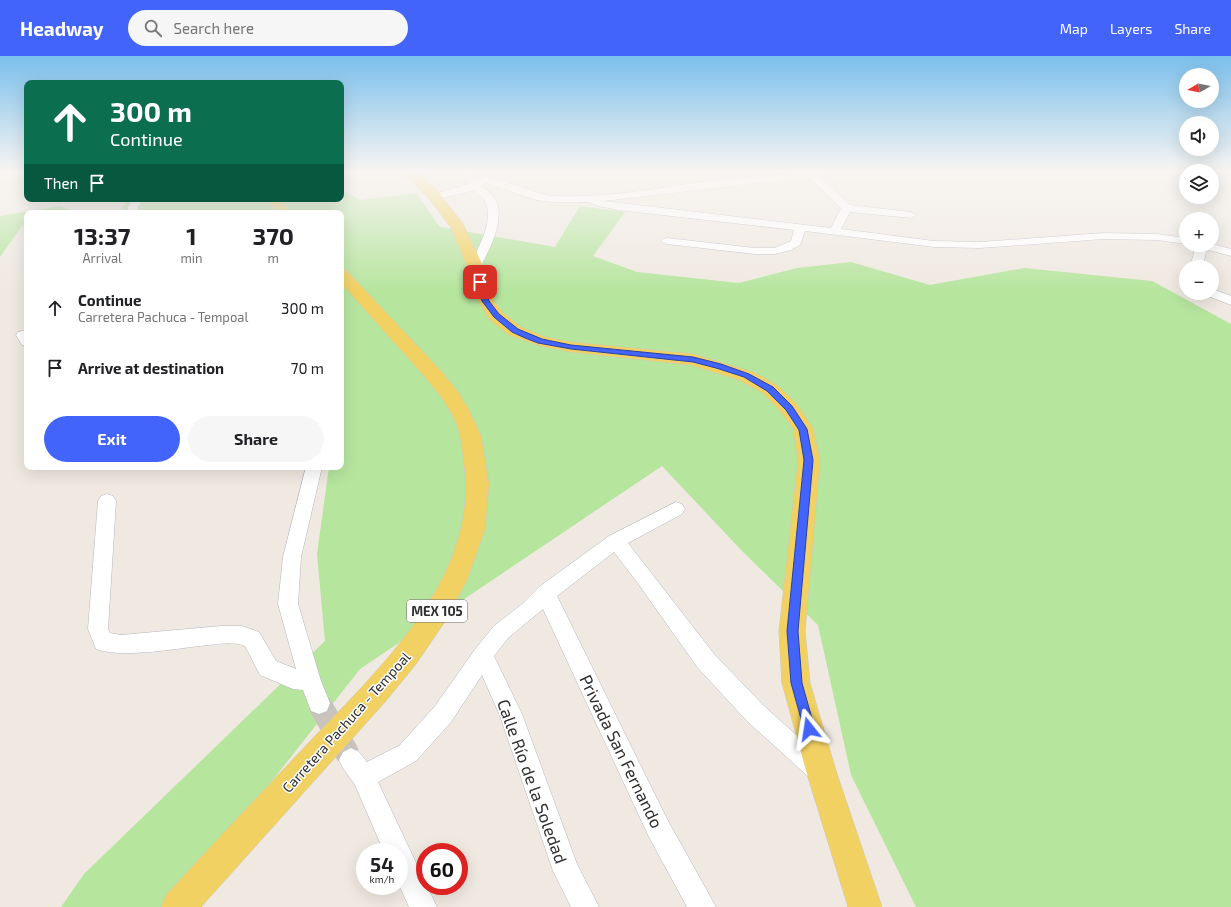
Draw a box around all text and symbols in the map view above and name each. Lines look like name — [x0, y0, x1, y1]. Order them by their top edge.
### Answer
search box — [128, 10, 408, 46]
text: Headway — [20, 17, 104, 40]
icon: search — [142, 17, 164, 39]
text: Search here — [174, 19, 254, 37]
text: Map — [1060, 20, 1088, 37]
text: Layers — [1110, 20, 1152, 37]
text: Share — [1174, 20, 1211, 37]
north arrow — [1179, 68, 1219, 108]
map controls — [1179, 68, 1219, 300]
text: 300 m — [110, 94, 192, 128]
icon: ahead — [44, 96, 96, 148]
button: sound — [1179, 116, 1219, 156]
text: Continue — [110, 128, 183, 150]
button: layers — [1179, 164, 1219, 204]
icon: arrive — [86, 172, 108, 194]
text: Then — [44, 174, 78, 192]
button: + — [1179, 212, 1219, 252]
text: 13:37 — [74, 221, 130, 250]
text: 1 — [186, 221, 197, 250]
text: 370 — [253, 221, 294, 250]
text: Arrival — [82, 250, 122, 266]
text: min — [180, 250, 203, 266]
text: m — [268, 250, 279, 266]
button: − — [1179, 260, 1219, 300]
pin — [463, 265, 497, 299]
icon: arrive — [469, 271, 491, 293]
text: Continue — [78, 291, 141, 309]
icon: ahead — [44, 297, 66, 319]
text: 300 m — [281, 299, 324, 317]
text: Carretera Pachuca - Tempoal — [78, 309, 248, 325]
icon: arrive — [44, 357, 66, 379]
text: Arrive at destination — [78, 359, 224, 377]
text: 70 m — [291, 359, 324, 377]
button: Exit — [44, 416, 180, 462]
button: Share — [188, 416, 324, 462]
road number: MEX 105 — [407, 600, 467, 622]
street label: Carretera Pachuca - Tempoal — [278, 648, 414, 796]
street label: Privada San Fernando — [576, 671, 668, 831]
street label: Calle Río de la Soledad — [494, 696, 572, 866]
position arrow — [788, 708, 830, 750]
speed limit sign: 60 — [416, 843, 468, 895]
text: 54 — [370, 852, 394, 876]
text: km/h — [370, 873, 394, 885]

